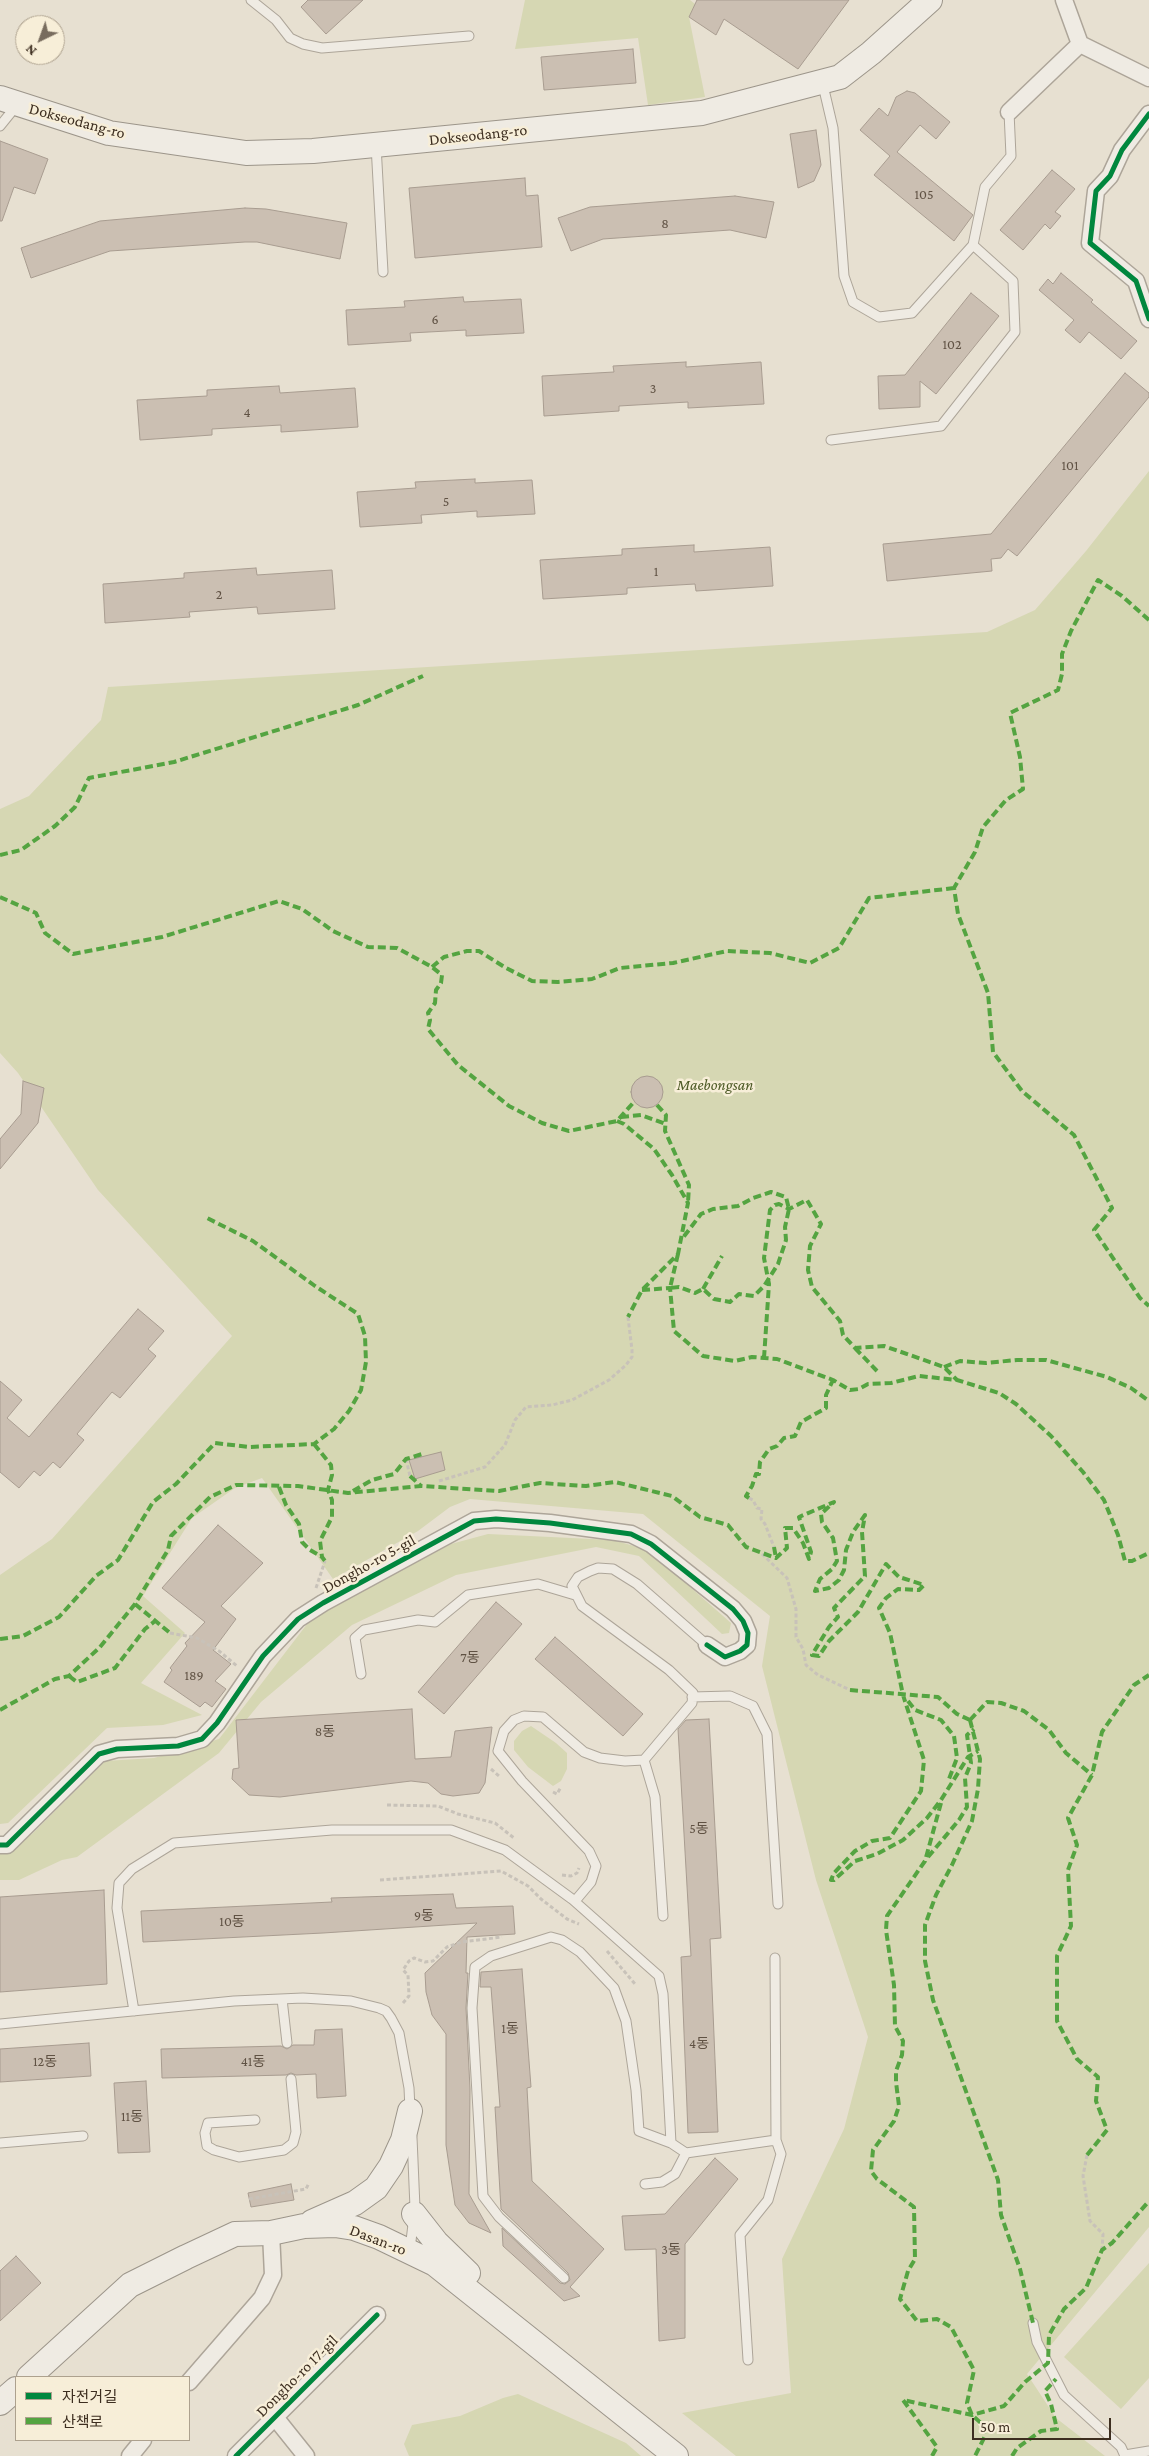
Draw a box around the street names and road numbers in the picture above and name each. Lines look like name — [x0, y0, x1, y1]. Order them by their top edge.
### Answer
street label: Dokseodang-ro — [27, 99, 127, 143]
street label: Dokseodang-ro — [428, 120, 528, 150]
street label: Dongho-ro 5-gil — [319, 1531, 419, 1597]
street label: Dasan-ro — [347, 2220, 409, 2260]
street label: Dongho-ro 17-gil — [252, 2331, 342, 2421]

